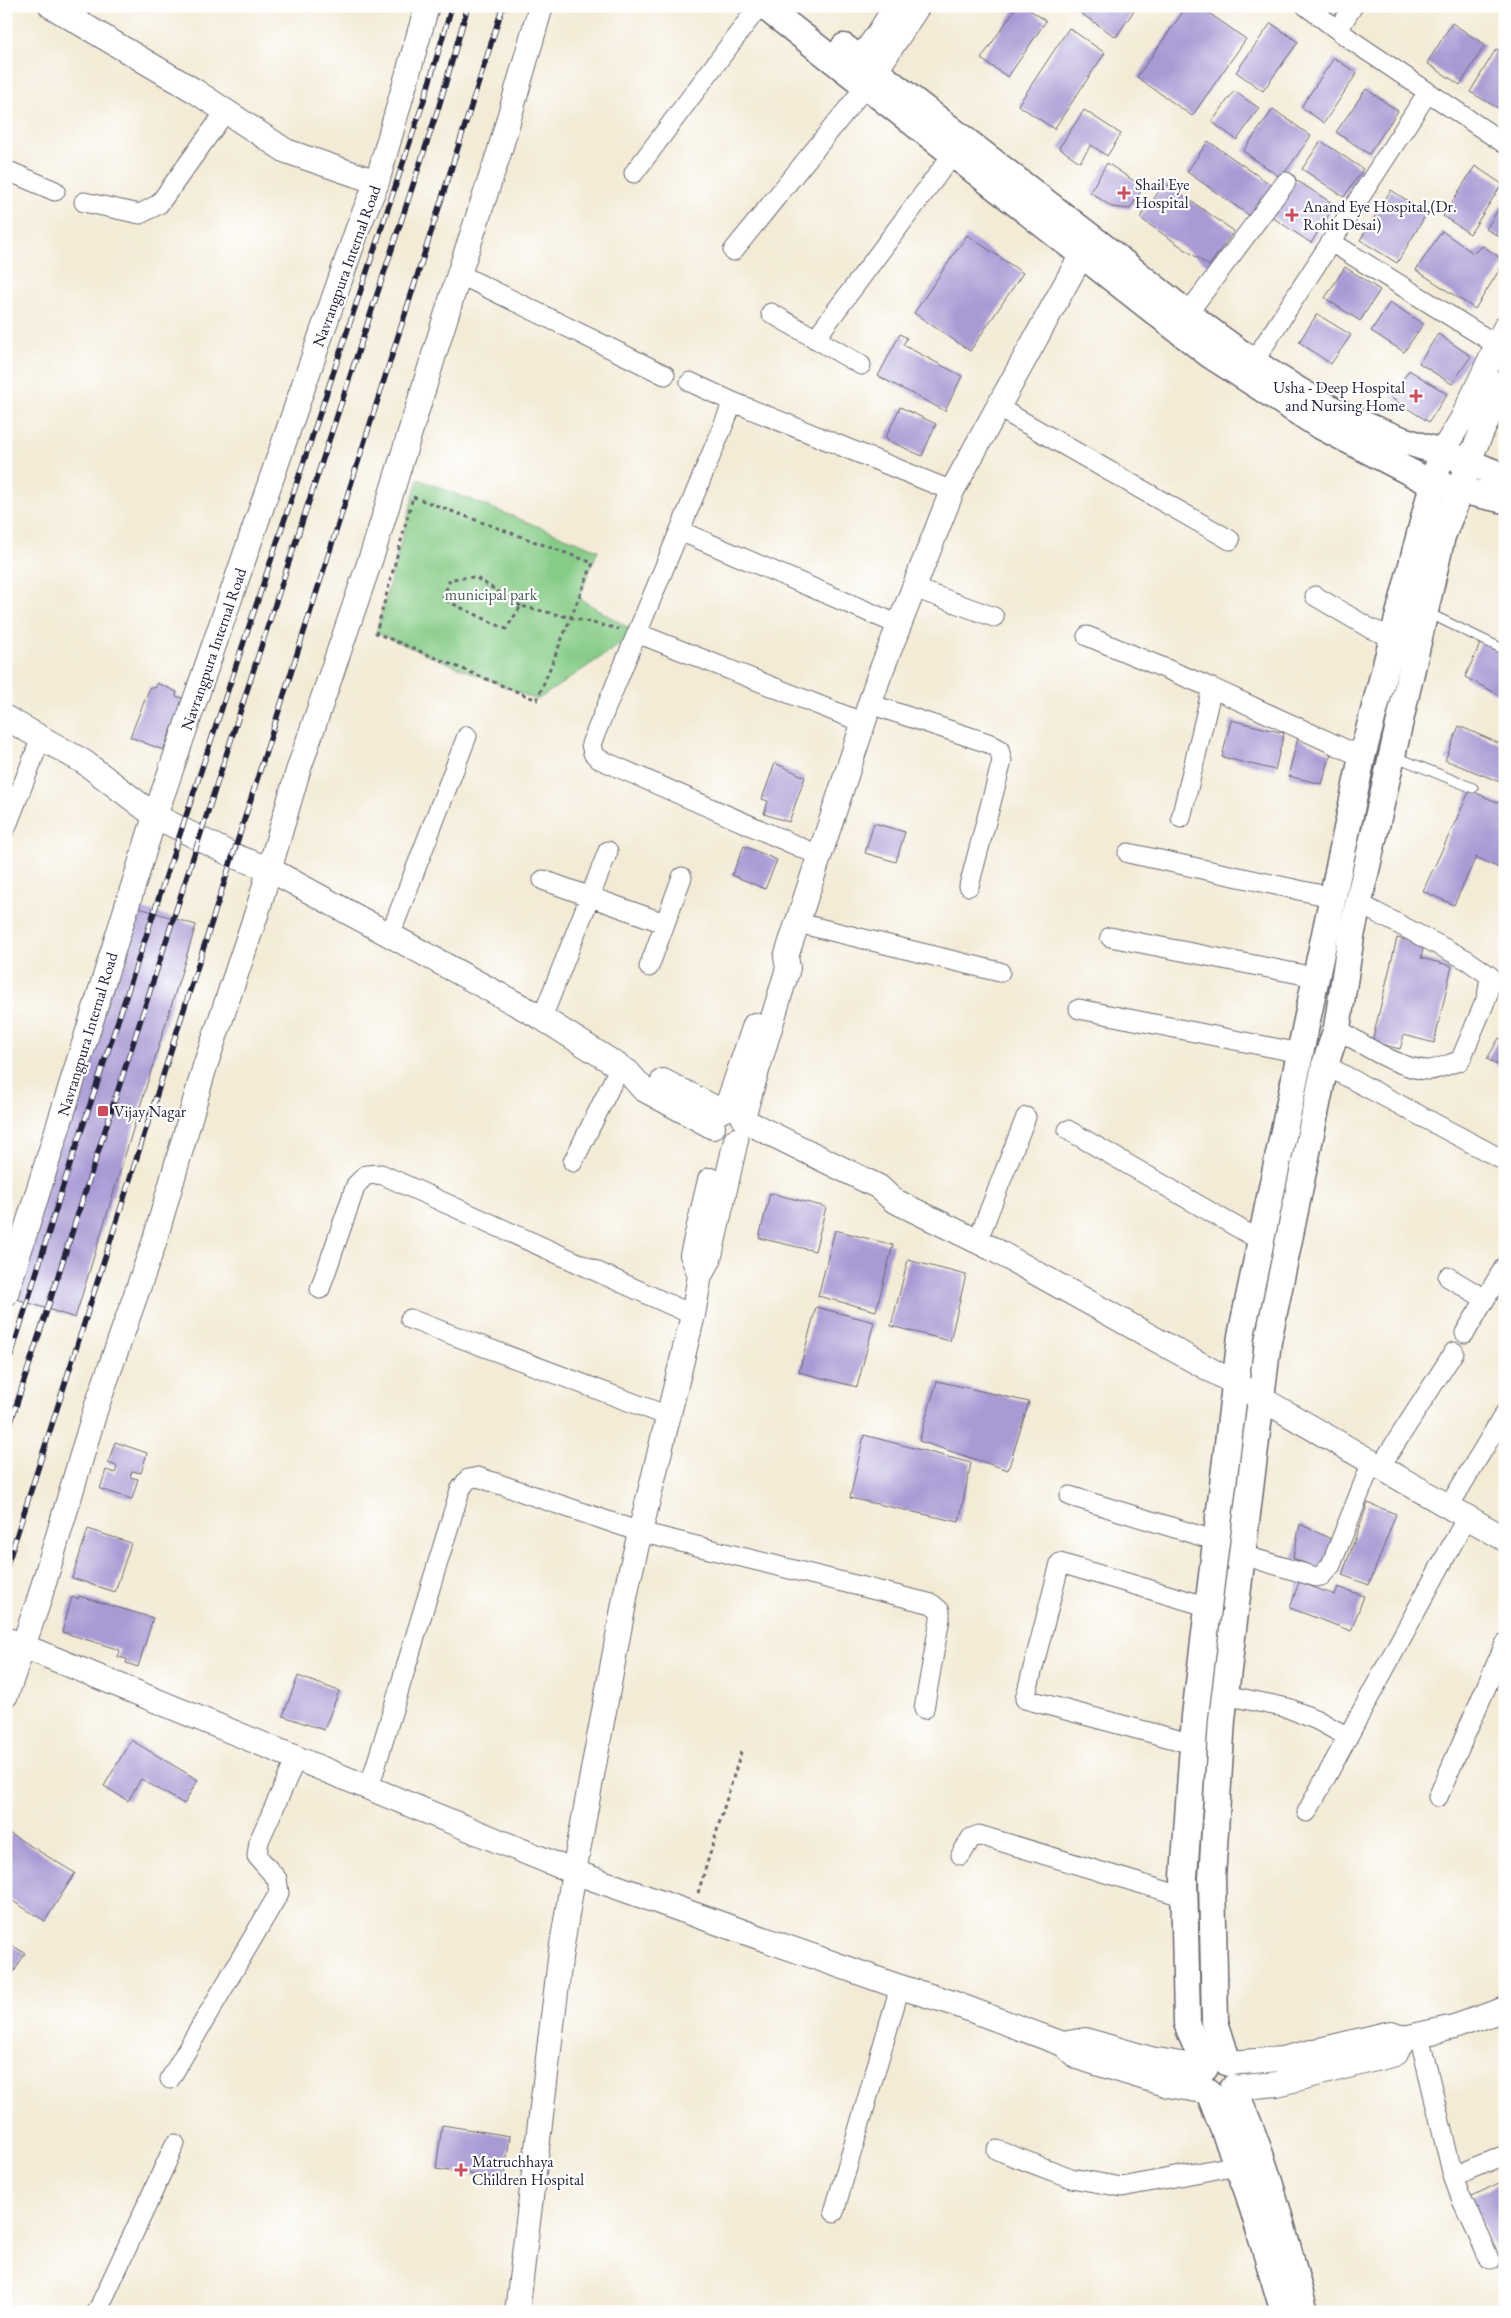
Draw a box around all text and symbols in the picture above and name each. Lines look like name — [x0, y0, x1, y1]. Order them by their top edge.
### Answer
place label: Shail Eye Hospital — [1135, 174, 1189, 213]
street label: Navrangpura Internal Road — [307, 182, 386, 350]
marker: Shail Eye Hospital — [1117, 186, 1131, 200]
place label: Anand Eye Hospital,(Dr. Rohit Desai) — [1302, 196, 1457, 235]
marker: Anand Eye Hospital,(Dr. Rohit Desai) — [1285, 208, 1299, 222]
place label: Usha - Deep Hospital and Nursing Home — [1273, 377, 1405, 416]
marker: Usha - Deep Hospital and Nursing Home — [1409, 389, 1423, 403]
street label: Navrangpura Internal Road — [176, 564, 251, 733]
park label: municipal park — [445, 584, 538, 605]
street label: Navrangpura Internal Road — [53, 949, 123, 1119]
place label: Vijay Nagar — [114, 1101, 187, 1122]
marker: Vijay Nagar — [96, 1104, 110, 1118]
place label: Matruchhaya Children Hospital — [472, 2151, 584, 2190]
marker: Matruchhaya Children Hospital — [454, 2163, 468, 2177]

